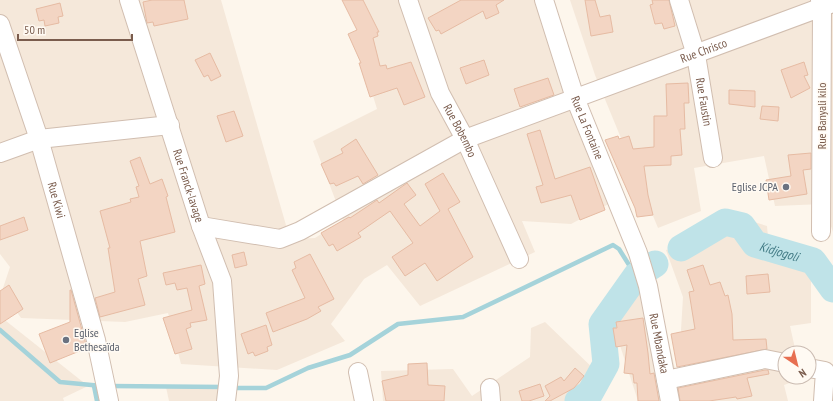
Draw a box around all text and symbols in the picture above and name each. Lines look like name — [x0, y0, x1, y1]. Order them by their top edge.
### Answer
scale bar — [18, 16, 132, 42]
text: 50 m — [24, 22, 45, 37]
street label: Rue Chrisco — [678, 35, 729, 66]
street label: Rue Faustin — [693, 76, 716, 127]
street label: Rue Banyali kilo — [814, 83, 829, 149]
street label: Rue La Fontaine — [568, 94, 607, 162]
street label: Rue Bobembo — [440, 101, 480, 159]
street label: Rue Franck-lavage — [170, 147, 207, 224]
place label: Eglise JCPA — [732, 179, 778, 194]
street label: Rue Kiwi — [45, 180, 69, 220]
marker: Eglise JCPA — [781, 182, 791, 192]
water label: Kidjogoli — [757, 238, 803, 266]
street label: Rue Mbandaka — [646, 312, 673, 375]
place label: Eglise Bethesaïda — [74, 325, 120, 354]
marker: Eglise Bethesaïda — [61, 335, 71, 345]
north arrow — [777, 345, 817, 385]
text: N — [796, 366, 809, 381]

